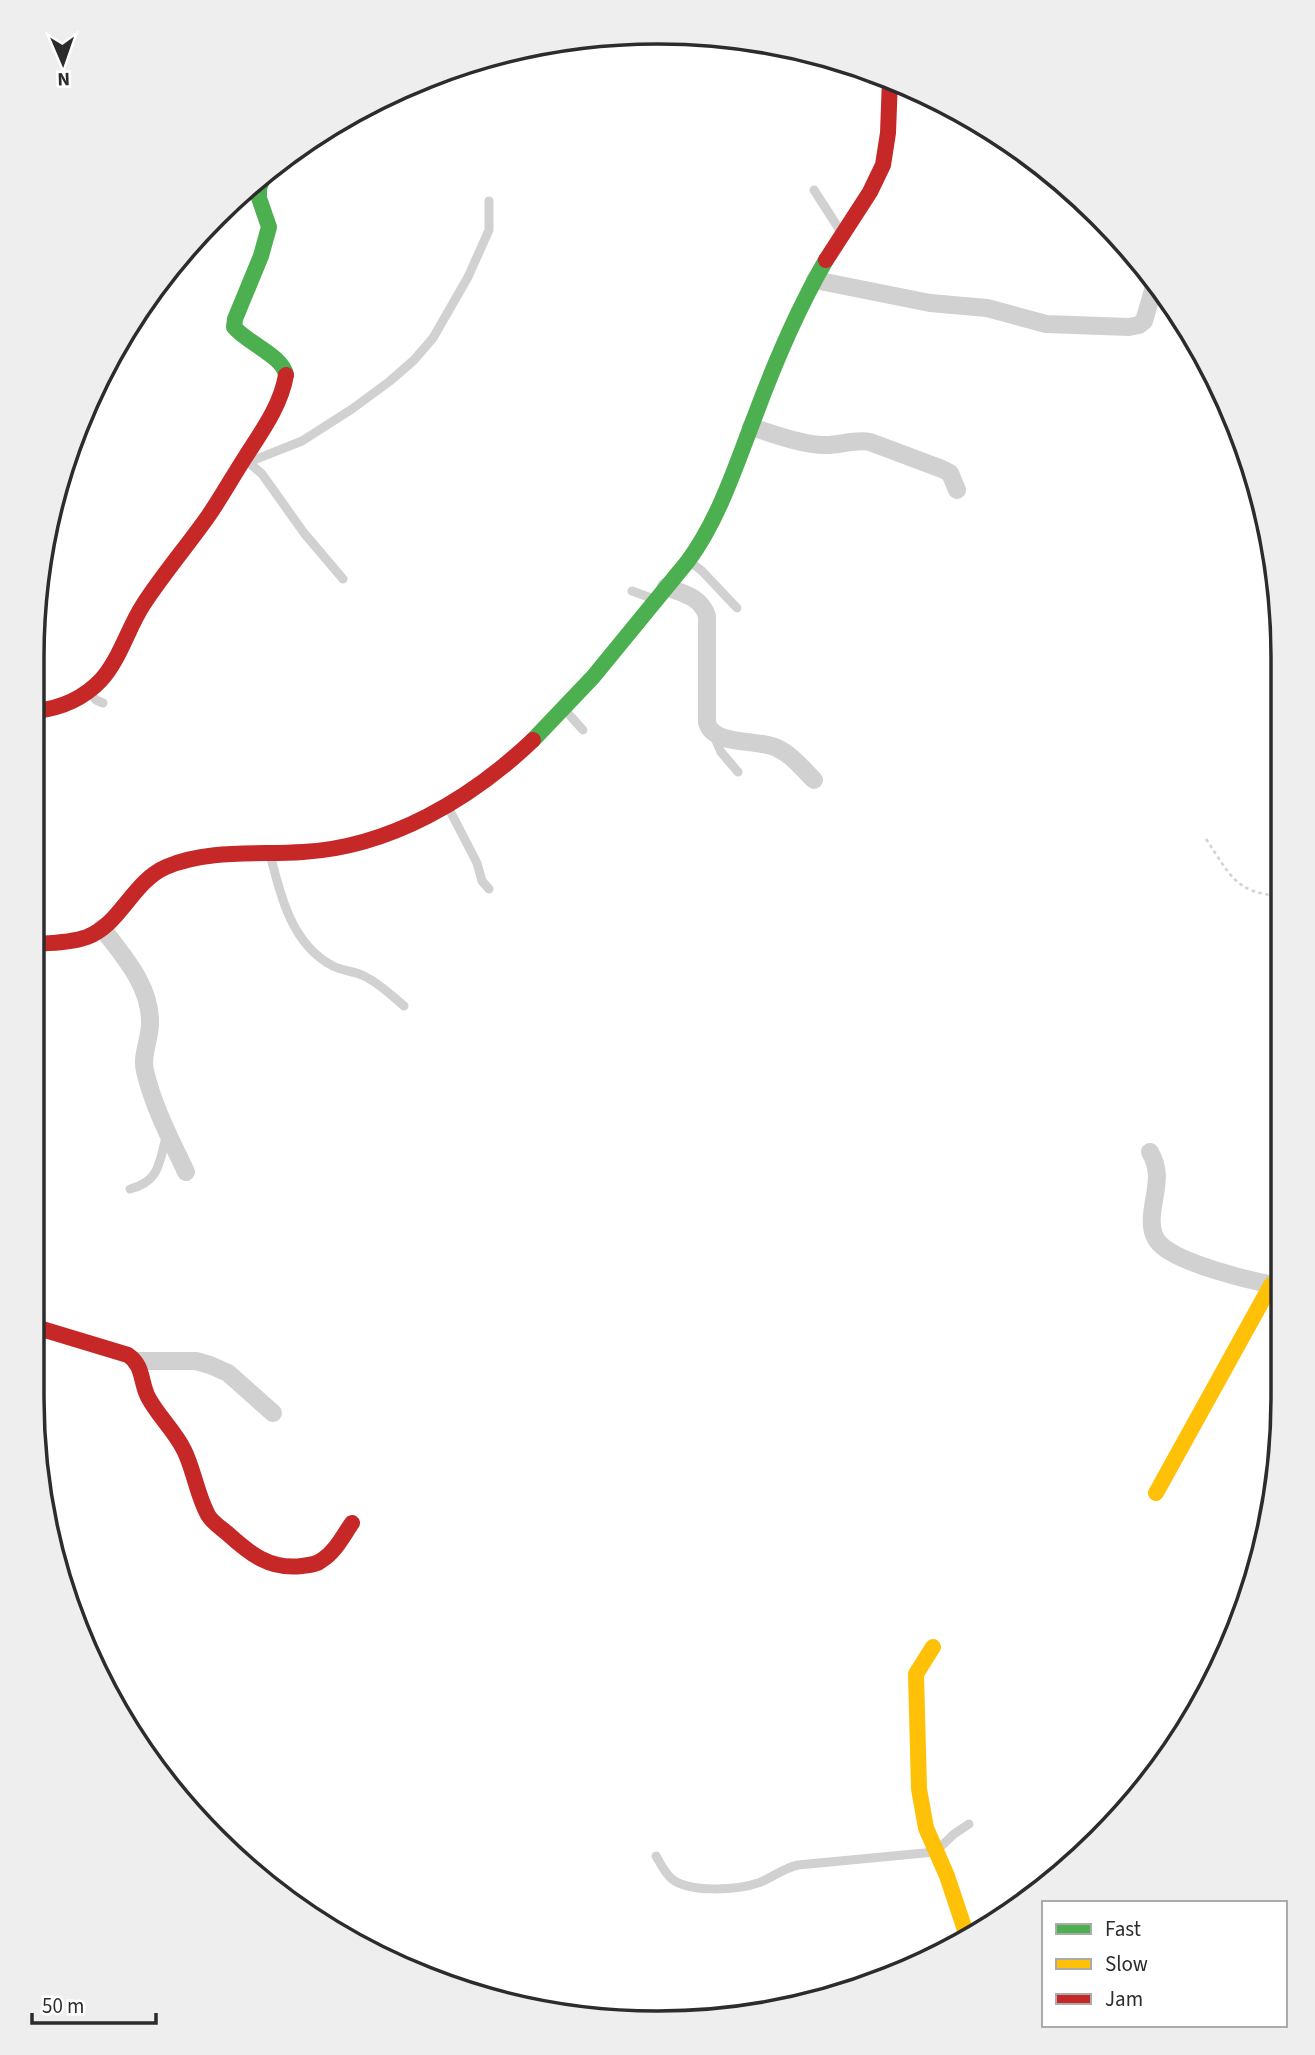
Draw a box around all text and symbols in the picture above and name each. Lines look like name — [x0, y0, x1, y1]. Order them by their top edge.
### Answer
north arrow — [28, 28, 98, 98]
text: N — [57, 65, 70, 92]
legend — [1042, 1901, 1287, 2027]
text: Fast — [1105, 1914, 1141, 1944]
text: Slow — [1105, 1949, 1148, 1979]
scale bar — [32, 1982, 156, 2026]
text: Jam — [1105, 1984, 1143, 2014]
text: 50 m — [42, 1991, 84, 2021]

